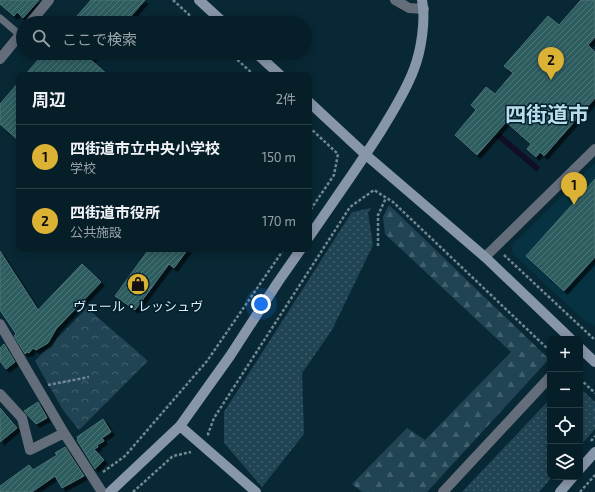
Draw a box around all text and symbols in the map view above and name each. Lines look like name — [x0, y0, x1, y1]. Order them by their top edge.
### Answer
search box — [16, 16, 312, 60]
icon: search — [30, 27, 52, 49]
text: ここで検索 — [62, 30, 137, 48]
pin: 2 — [538, 47, 564, 80]
text: 周辺 — [32, 89, 66, 109]
text: 2件 — [276, 91, 296, 107]
district label: 四街道市 — [505, 101, 589, 126]
text: 四街道市立中央小学校 — [70, 139, 220, 157]
text: 1 — [42, 149, 48, 165]
text: 150 m — [262, 149, 296, 165]
text: 学校 — [70, 160, 96, 176]
pin: 1 — [561, 172, 587, 205]
text: 四街道市役所 — [70, 203, 160, 221]
text: 2 — [41, 213, 49, 229]
text: 170 m — [262, 213, 296, 229]
text: 公共施設 — [70, 224, 122, 240]
shop icon: ヴェール・レッシュヴ — [125, 271, 151, 297]
your location — [251, 294, 271, 314]
place label: ヴェール・レッシュヴ — [73, 298, 203, 314]
map controls — [547, 336, 583, 480]
button: + — [547, 336, 583, 372]
button: − — [547, 372, 583, 408]
button: locate — [547, 408, 583, 444]
button: layers — [547, 444, 583, 480]

